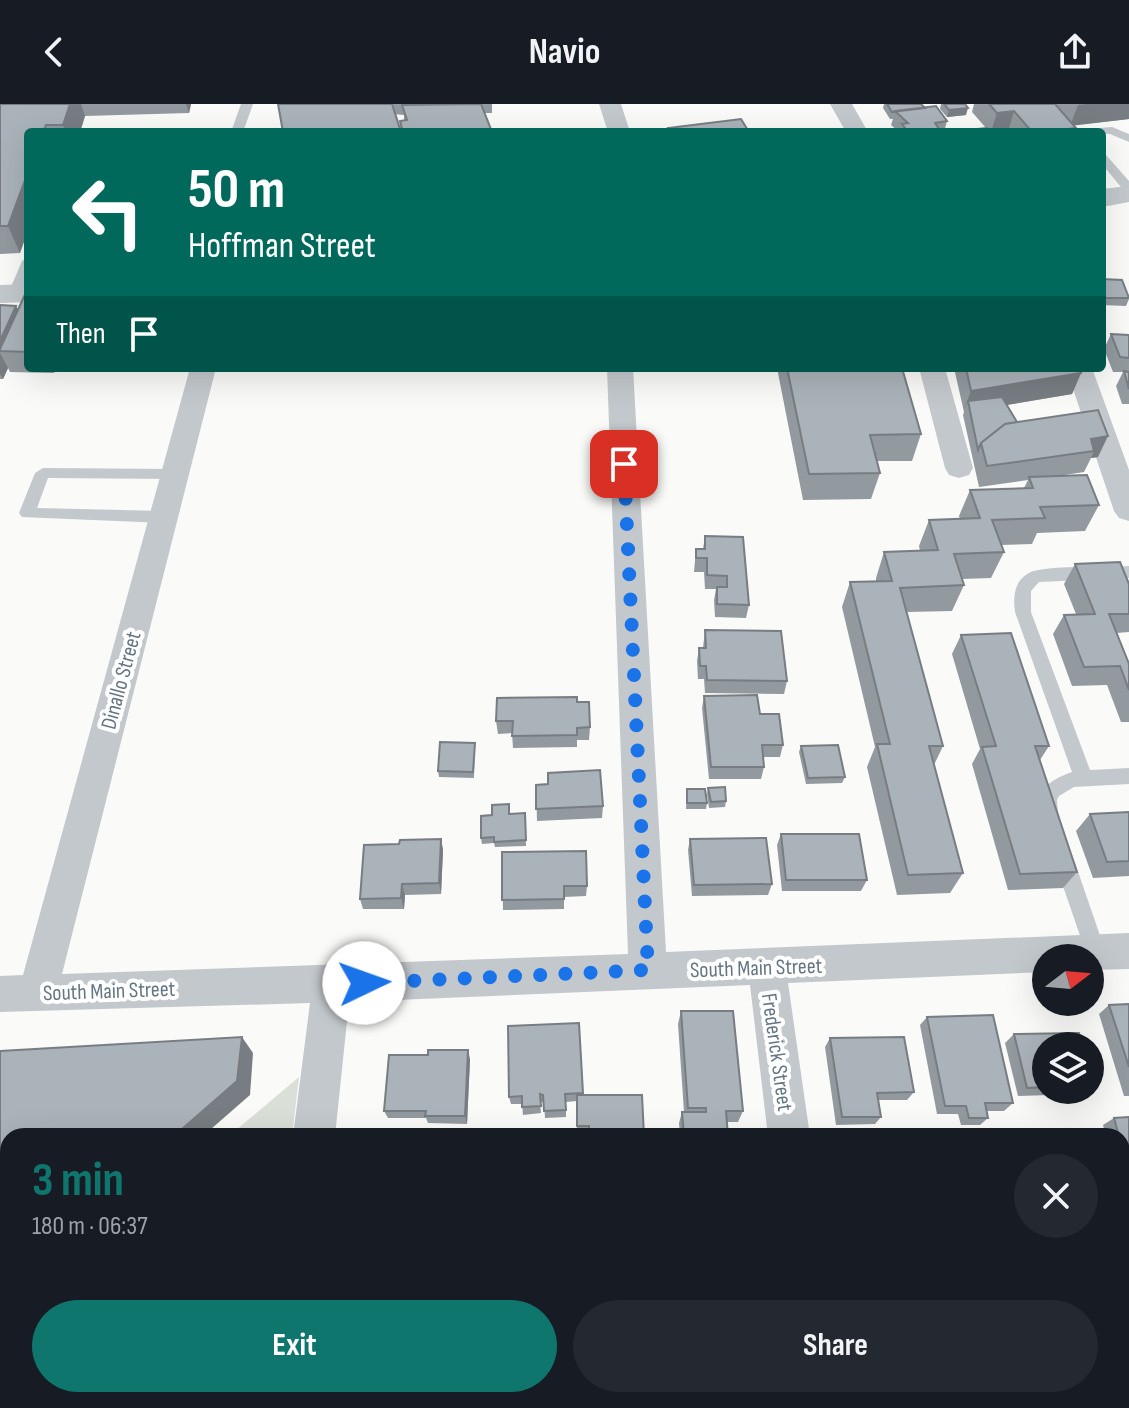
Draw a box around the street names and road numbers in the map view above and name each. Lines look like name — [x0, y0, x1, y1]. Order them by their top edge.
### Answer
street label: Dinallo Street — [95, 628, 148, 732]
street label: South Main Street — [689, 953, 823, 984]
street label: South Main Street — [42, 976, 176, 1007]
street label: Frederick Street — [755, 992, 798, 1113]

